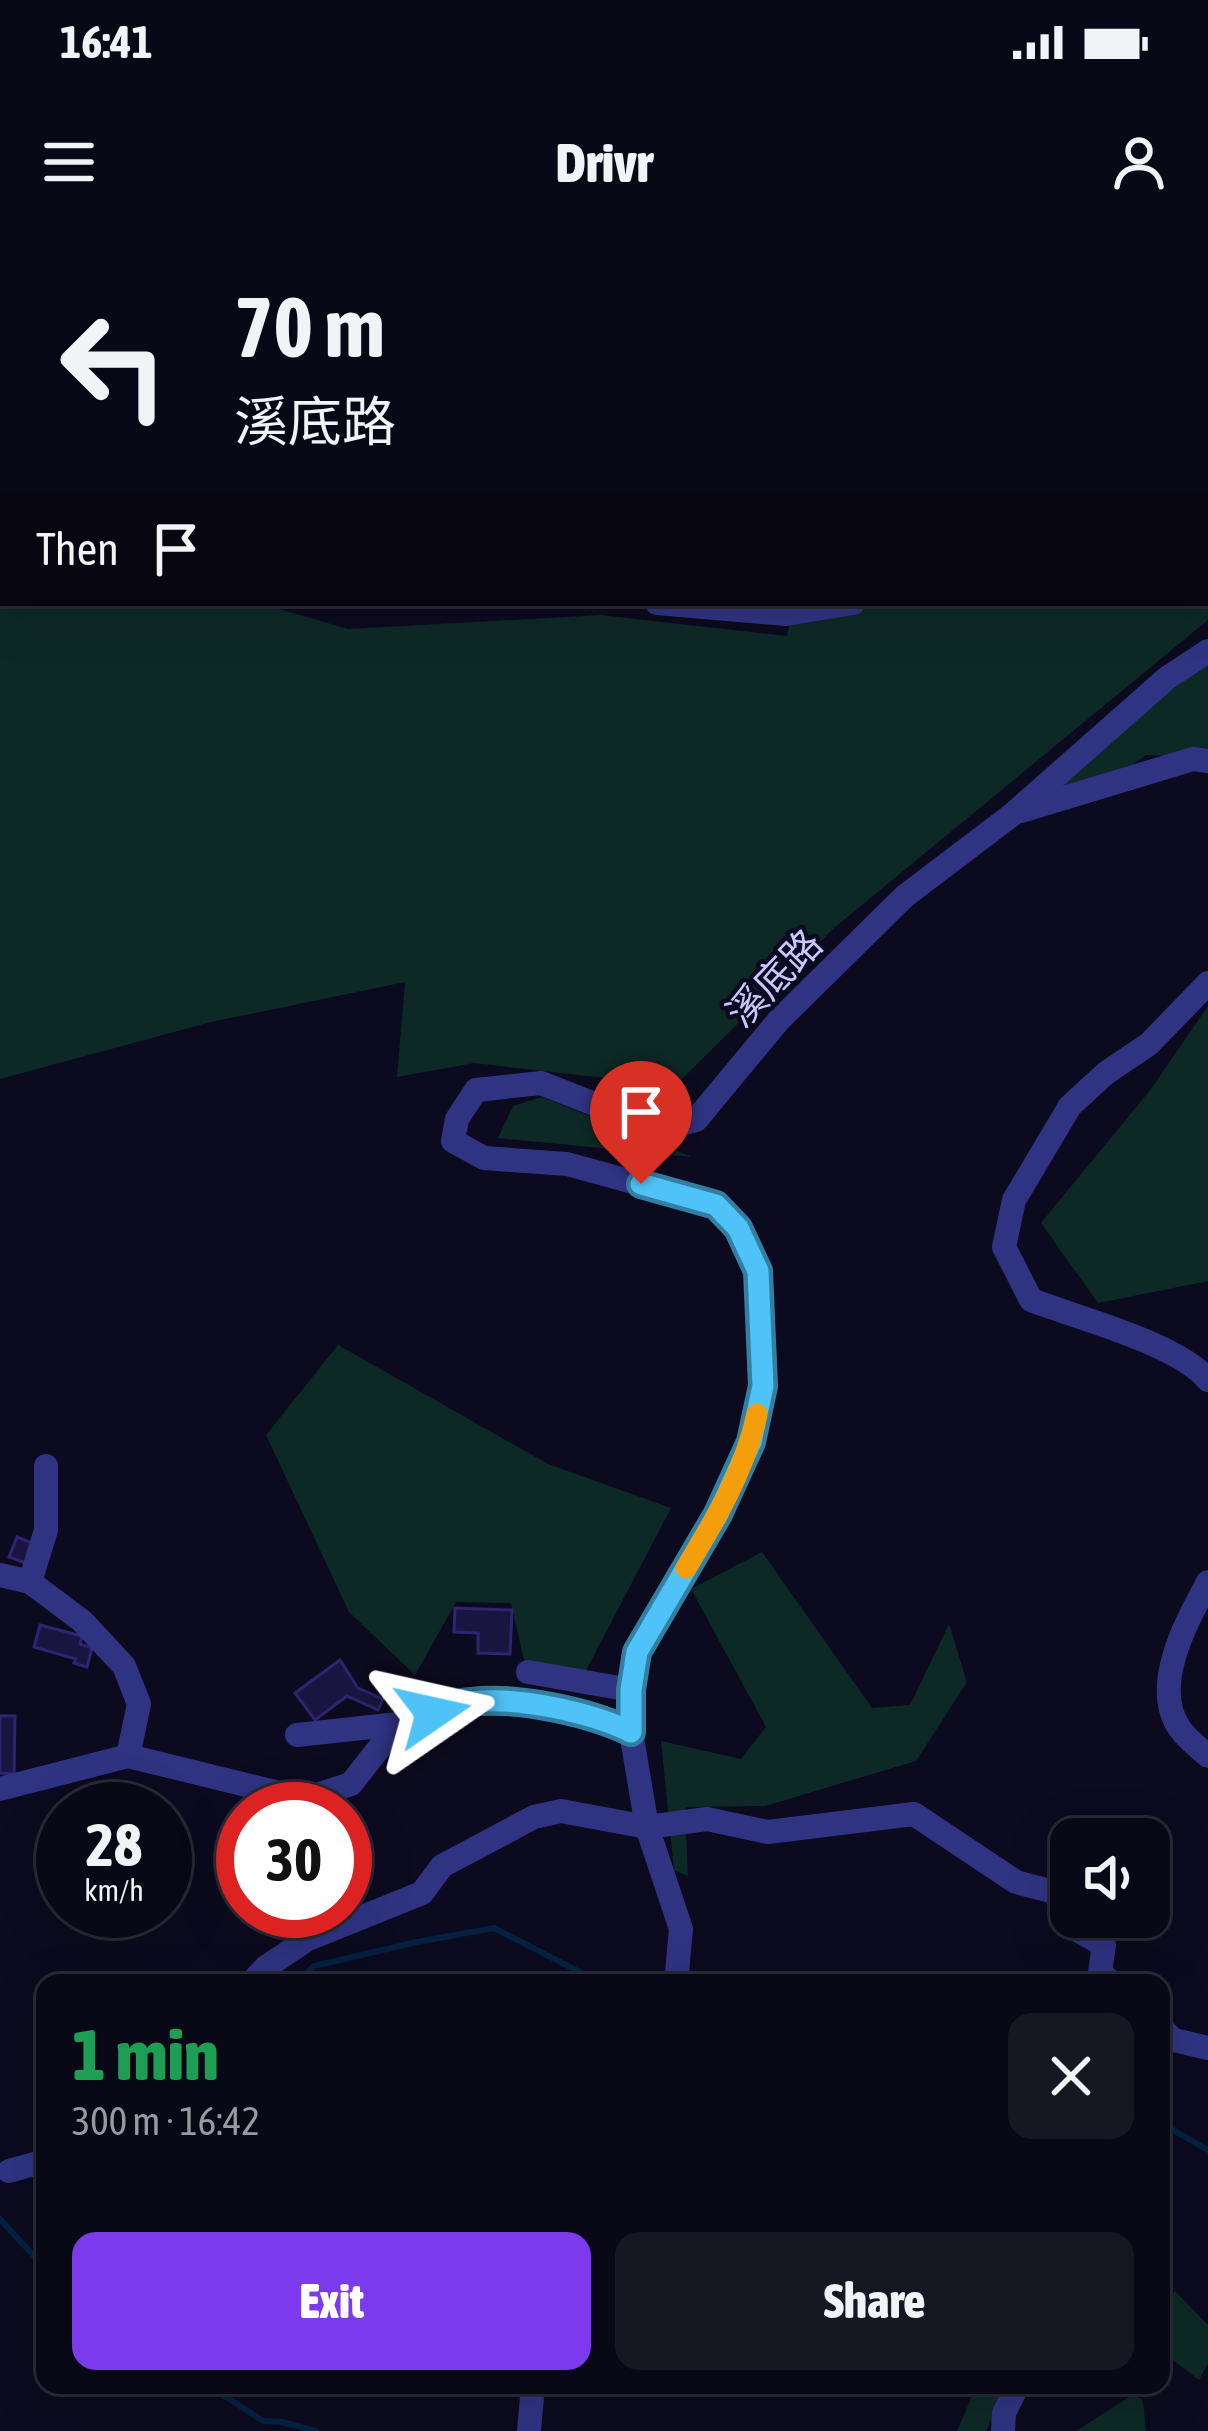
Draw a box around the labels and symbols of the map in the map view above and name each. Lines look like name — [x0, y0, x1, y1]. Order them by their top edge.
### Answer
street label: 溪底路 — [718, 921, 830, 1035]
pin — [590, 1061, 692, 1184]
position arrow — [370, 1650, 496, 1776]
speed limit sign: 30 — [216, 1782, 372, 1938]

